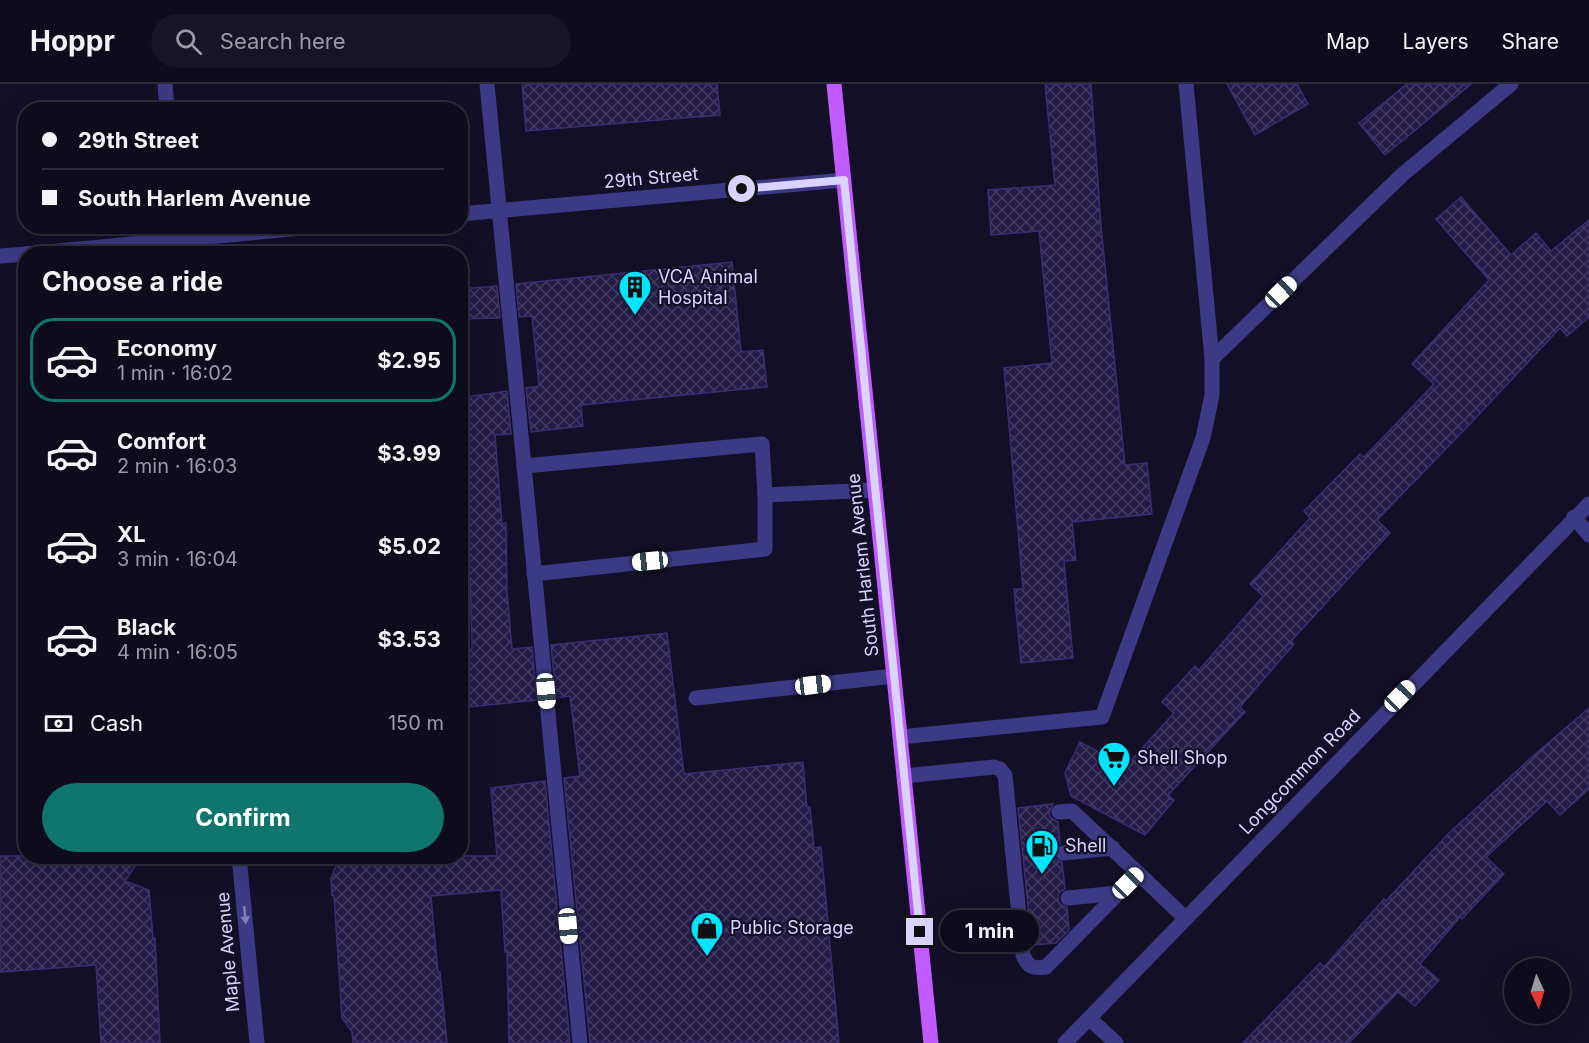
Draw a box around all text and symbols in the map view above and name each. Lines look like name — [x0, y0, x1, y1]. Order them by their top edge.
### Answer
search box — [151, 14, 571, 68]
text: Hoppr — [30, 24, 115, 58]
icon: search — [172, 25, 205, 58]
text: Search here — [220, 28, 346, 54]
text: Map — [1326, 29, 1370, 54]
text: Layers — [1403, 29, 1469, 54]
text: Share — [1502, 29, 1559, 54]
text: 29th Street — [78, 127, 199, 153]
street label: 29th Street — [603, 163, 699, 192]
route start — [728, 175, 755, 202]
text: South Harlem Avenue — [78, 185, 311, 211]
text: Choose a ride — [42, 265, 223, 298]
place label: VCA Animal Hospital — [658, 266, 758, 308]
building icon: VCA Animal Hospital — [617, 269, 653, 316]
car — [1262, 273, 1300, 311]
icon: car — [45, 333, 99, 387]
text: Economy — [117, 335, 217, 361]
text: $2.95 — [377, 347, 441, 373]
text: 1 min · 16:02 — [117, 361, 233, 385]
icon: car — [45, 426, 99, 480]
text: Comfort — [117, 428, 206, 454]
text: $3.99 — [377, 440, 441, 466]
text: 2 min · 16:03 — [117, 454, 237, 478]
street label: South Harlem Avenue — [842, 472, 883, 658]
icon: car — [45, 519, 99, 573]
text: XL — [117, 521, 146, 547]
text: $5.02 — [378, 533, 441, 559]
text: 3 min · 16:04 — [117, 547, 238, 571]
car — [631, 550, 669, 572]
icon: car — [45, 612, 99, 666]
text: Black — [117, 614, 176, 640]
text: $3.53 — [377, 626, 441, 652]
text: 4 min · 16:05 — [117, 640, 238, 664]
car — [535, 672, 557, 710]
car — [794, 674, 832, 696]
car — [1381, 677, 1419, 715]
street label: Longcommon Road — [1235, 705, 1365, 838]
icon: cash — [42, 707, 75, 740]
text: Cash — [90, 710, 143, 736]
text: 150 m — [388, 711, 444, 735]
supermarket icon: Shell Shop — [1096, 740, 1132, 787]
place label: Shell Shop — [1137, 747, 1227, 768]
button: Confirm — [42, 783, 444, 852]
fuel station icon: Shell — [1024, 828, 1060, 875]
place label: Shell — [1065, 835, 1106, 856]
car — [1109, 864, 1147, 902]
street label: Maple Avenue — [212, 891, 243, 1013]
one-way arrow — [240, 905, 250, 924]
car — [557, 907, 579, 945]
shop icon: Public Storage — [689, 910, 725, 957]
callout: 1 min — [941, 911, 1040, 953]
place label: Public Storage — [730, 917, 854, 938]
route end — [906, 918, 933, 945]
text: 1 min — [965, 919, 1014, 943]
north arrow — [1504, 958, 1570, 1024]
map controls — [1504, 958, 1570, 1024]

